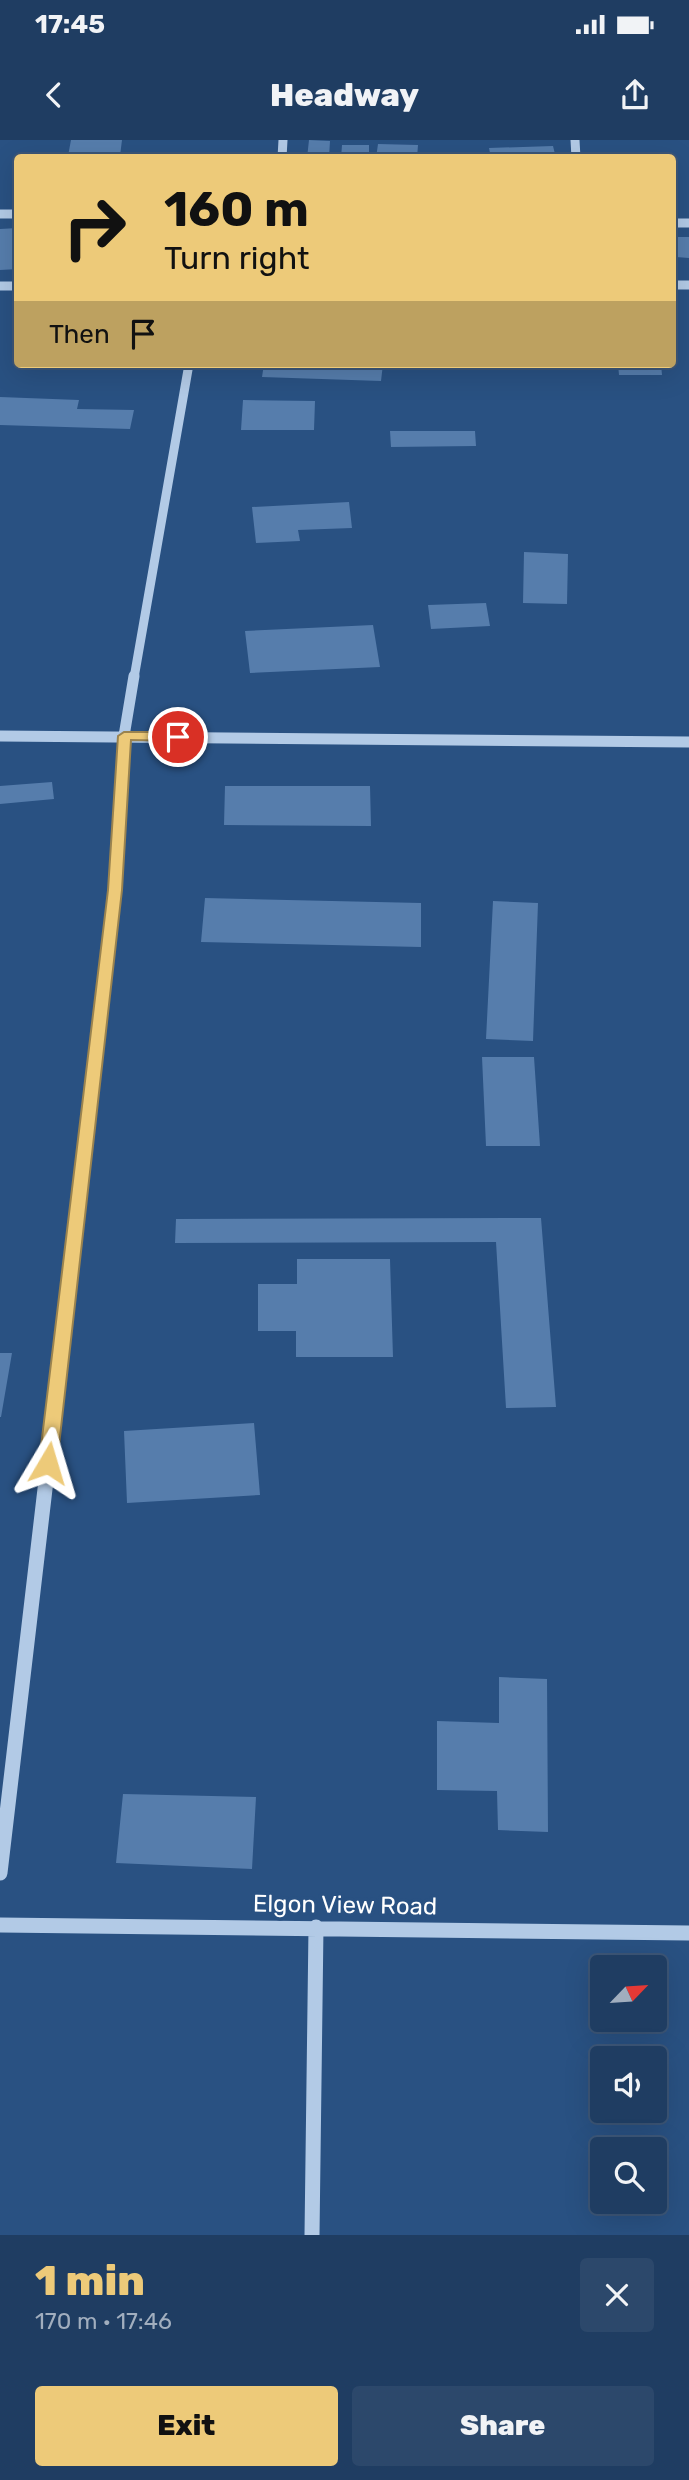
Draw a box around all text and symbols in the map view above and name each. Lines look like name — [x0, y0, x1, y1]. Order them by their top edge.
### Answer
text: 17:45 — [35, 9, 105, 40]
icon: back — [35, 76, 73, 114]
text: Headway — [270, 76, 419, 114]
icon: share — [616, 76, 654, 114]
text: 160 m — [164, 180, 309, 238]
icon: right — [49, 182, 140, 273]
text: Turn right — [164, 239, 309, 277]
icon: arrive — [124, 315, 162, 353]
text: Then — [49, 319, 110, 350]
pin — [148, 707, 208, 767]
icon: arrive — [159, 718, 197, 756]
position arrow — [11, 1426, 85, 1500]
street label: Elgon View Road — [253, 1889, 437, 1921]
north arrow — [590, 1955, 667, 2032]
map controls — [590, 1955, 667, 2214]
button: sound — [590, 2046, 667, 2123]
button: search — [590, 2137, 667, 2214]
text: 1 min — [35, 2256, 145, 2306]
button: close — [580, 2258, 654, 2332]
text: 170 m · 17:46 — [35, 2307, 172, 2335]
button: Exit — [35, 2386, 338, 2466]
button: Share — [352, 2386, 654, 2466]

